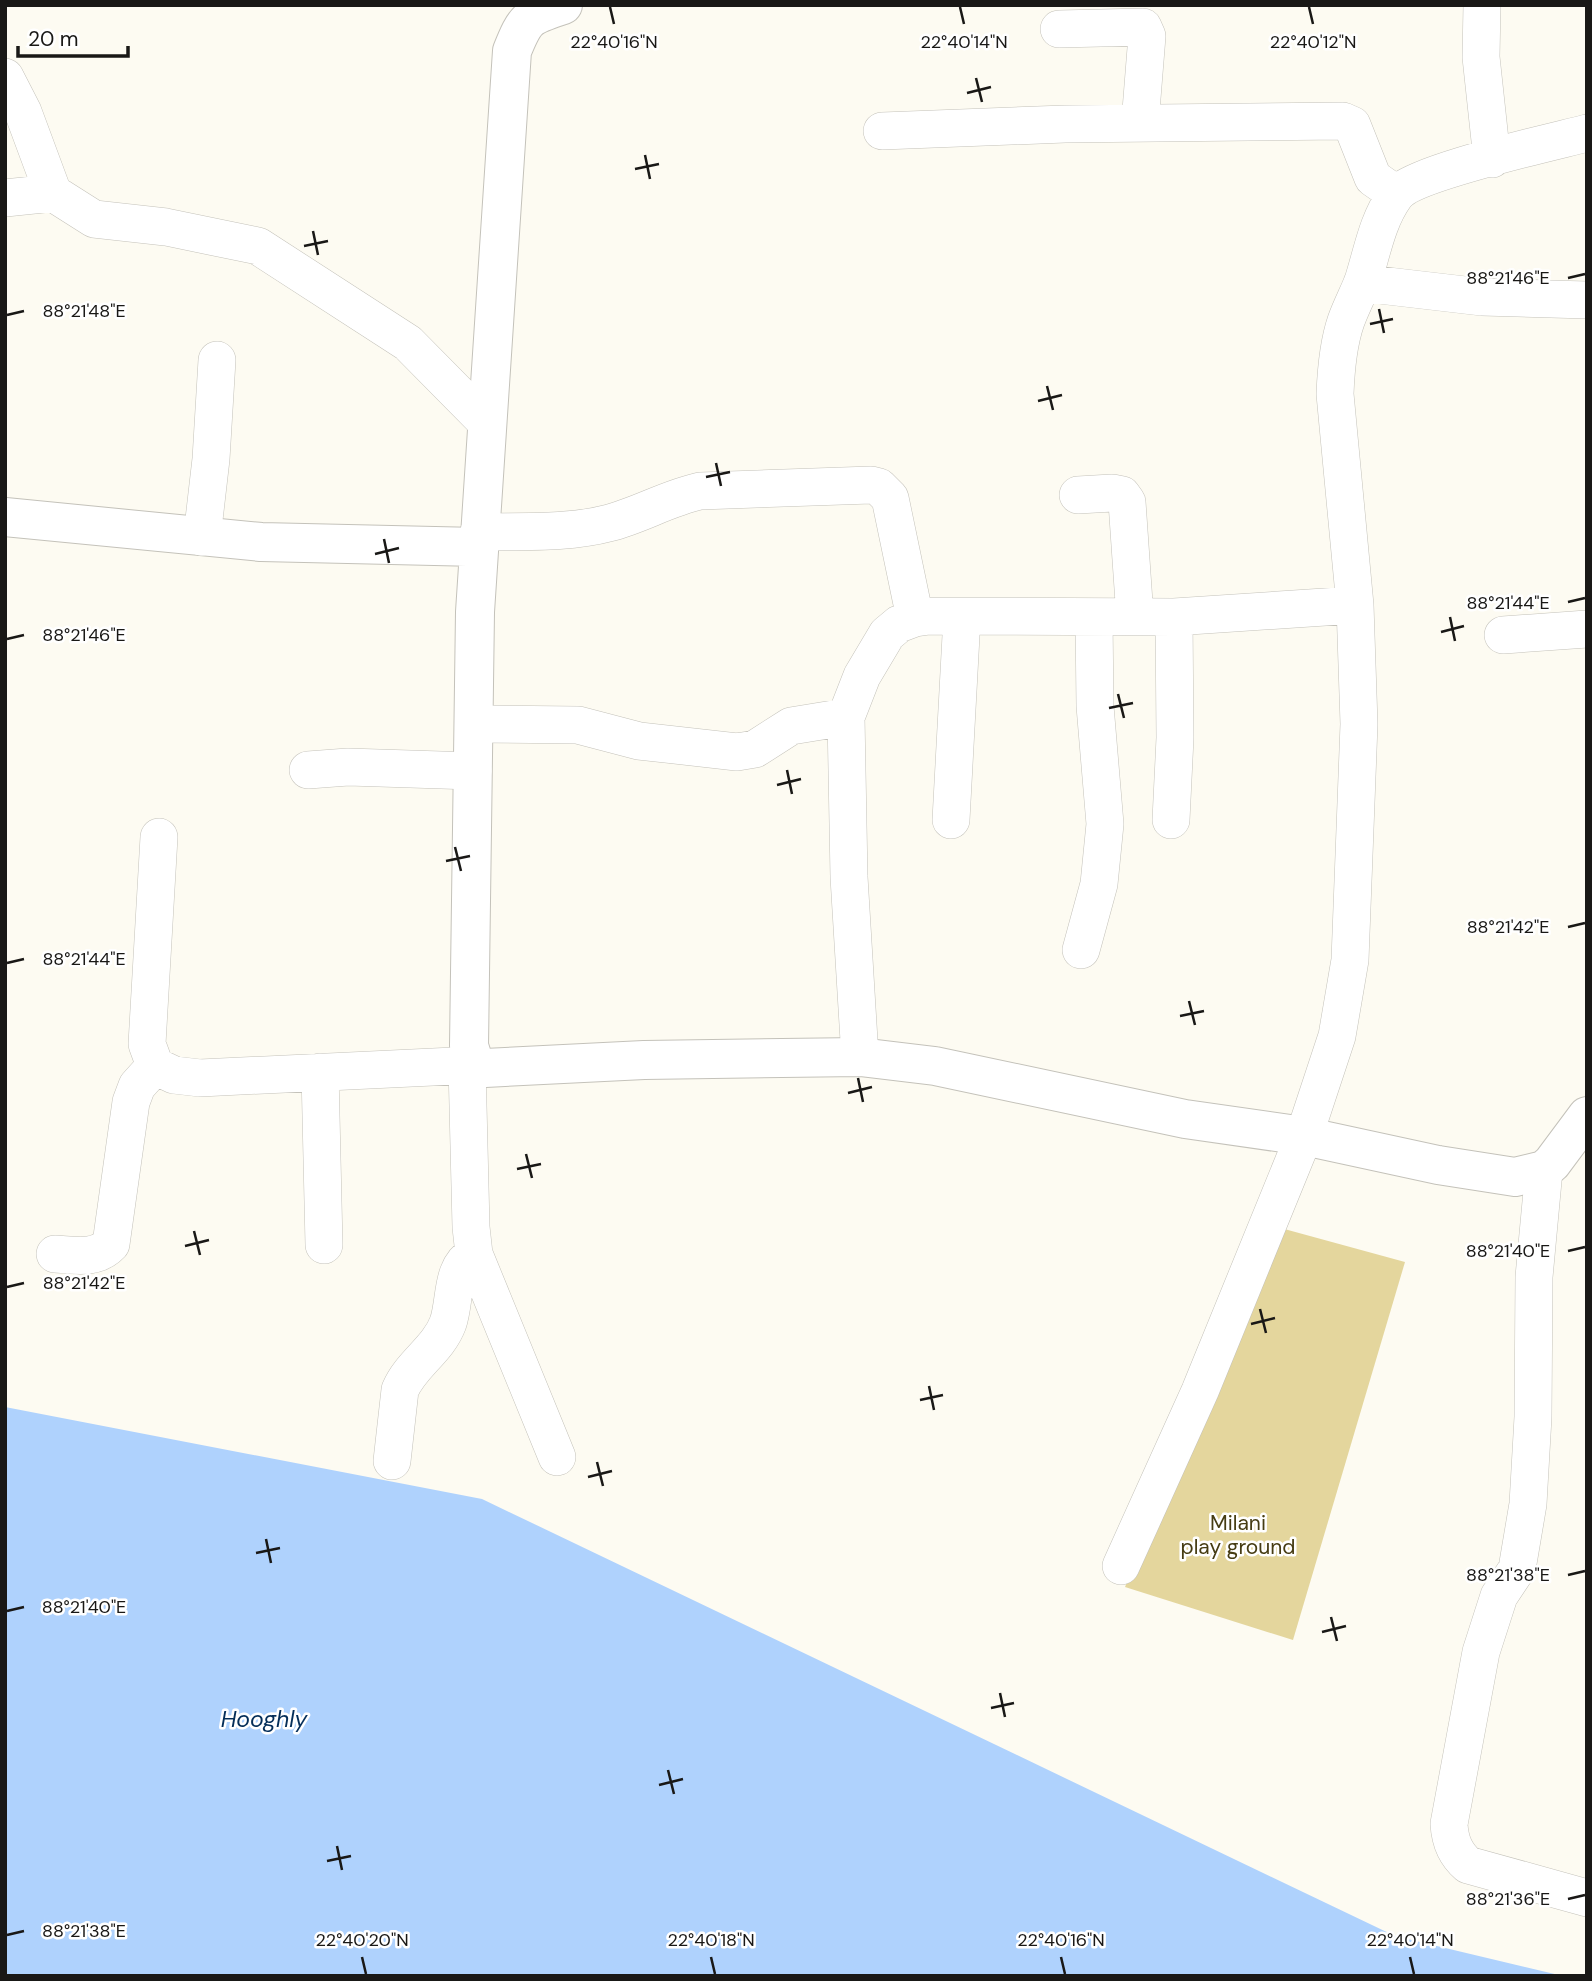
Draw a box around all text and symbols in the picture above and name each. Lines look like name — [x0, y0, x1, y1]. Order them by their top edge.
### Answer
scale bar — [18, 14, 128, 58]
text: 20 m — [28, 25, 79, 53]
text: 22°40'16"N — [570, 30, 658, 54]
text: 22°40'14"N — [920, 30, 1008, 54]
text: 22°40'12"N — [1270, 30, 1356, 54]
text: 88°21'46"E — [1466, 266, 1550, 290]
text: 88°21'48"E — [42, 299, 126, 323]
text: 88°21'44"E — [1466, 591, 1550, 615]
text: 88°21'46"E — [42, 623, 126, 647]
text: 88°21'42"E — [1467, 915, 1549, 939]
text: 88°21'44"E — [42, 947, 126, 971]
text: 88°21'40"E — [1466, 1239, 1550, 1263]
text: 88°21'42"E — [43, 1271, 125, 1295]
park label: Milani play ground — [1181, 1509, 1296, 1561]
text: 88°21'38"E — [1466, 1563, 1550, 1587]
text: 88°21'40"E — [42, 1595, 126, 1619]
water label: Hooghly — [221, 1704, 309, 1734]
text: 88°21'36"E — [1466, 1887, 1550, 1911]
text: 88°21'38"E — [42, 1919, 126, 1943]
text: 22°40'20"N — [315, 1928, 409, 1952]
text: 22°40'18"N — [667, 1928, 755, 1952]
text: 22°40'16"N — [1017, 1928, 1105, 1952]
text: 22°40'14"N — [1366, 1928, 1454, 1952]

